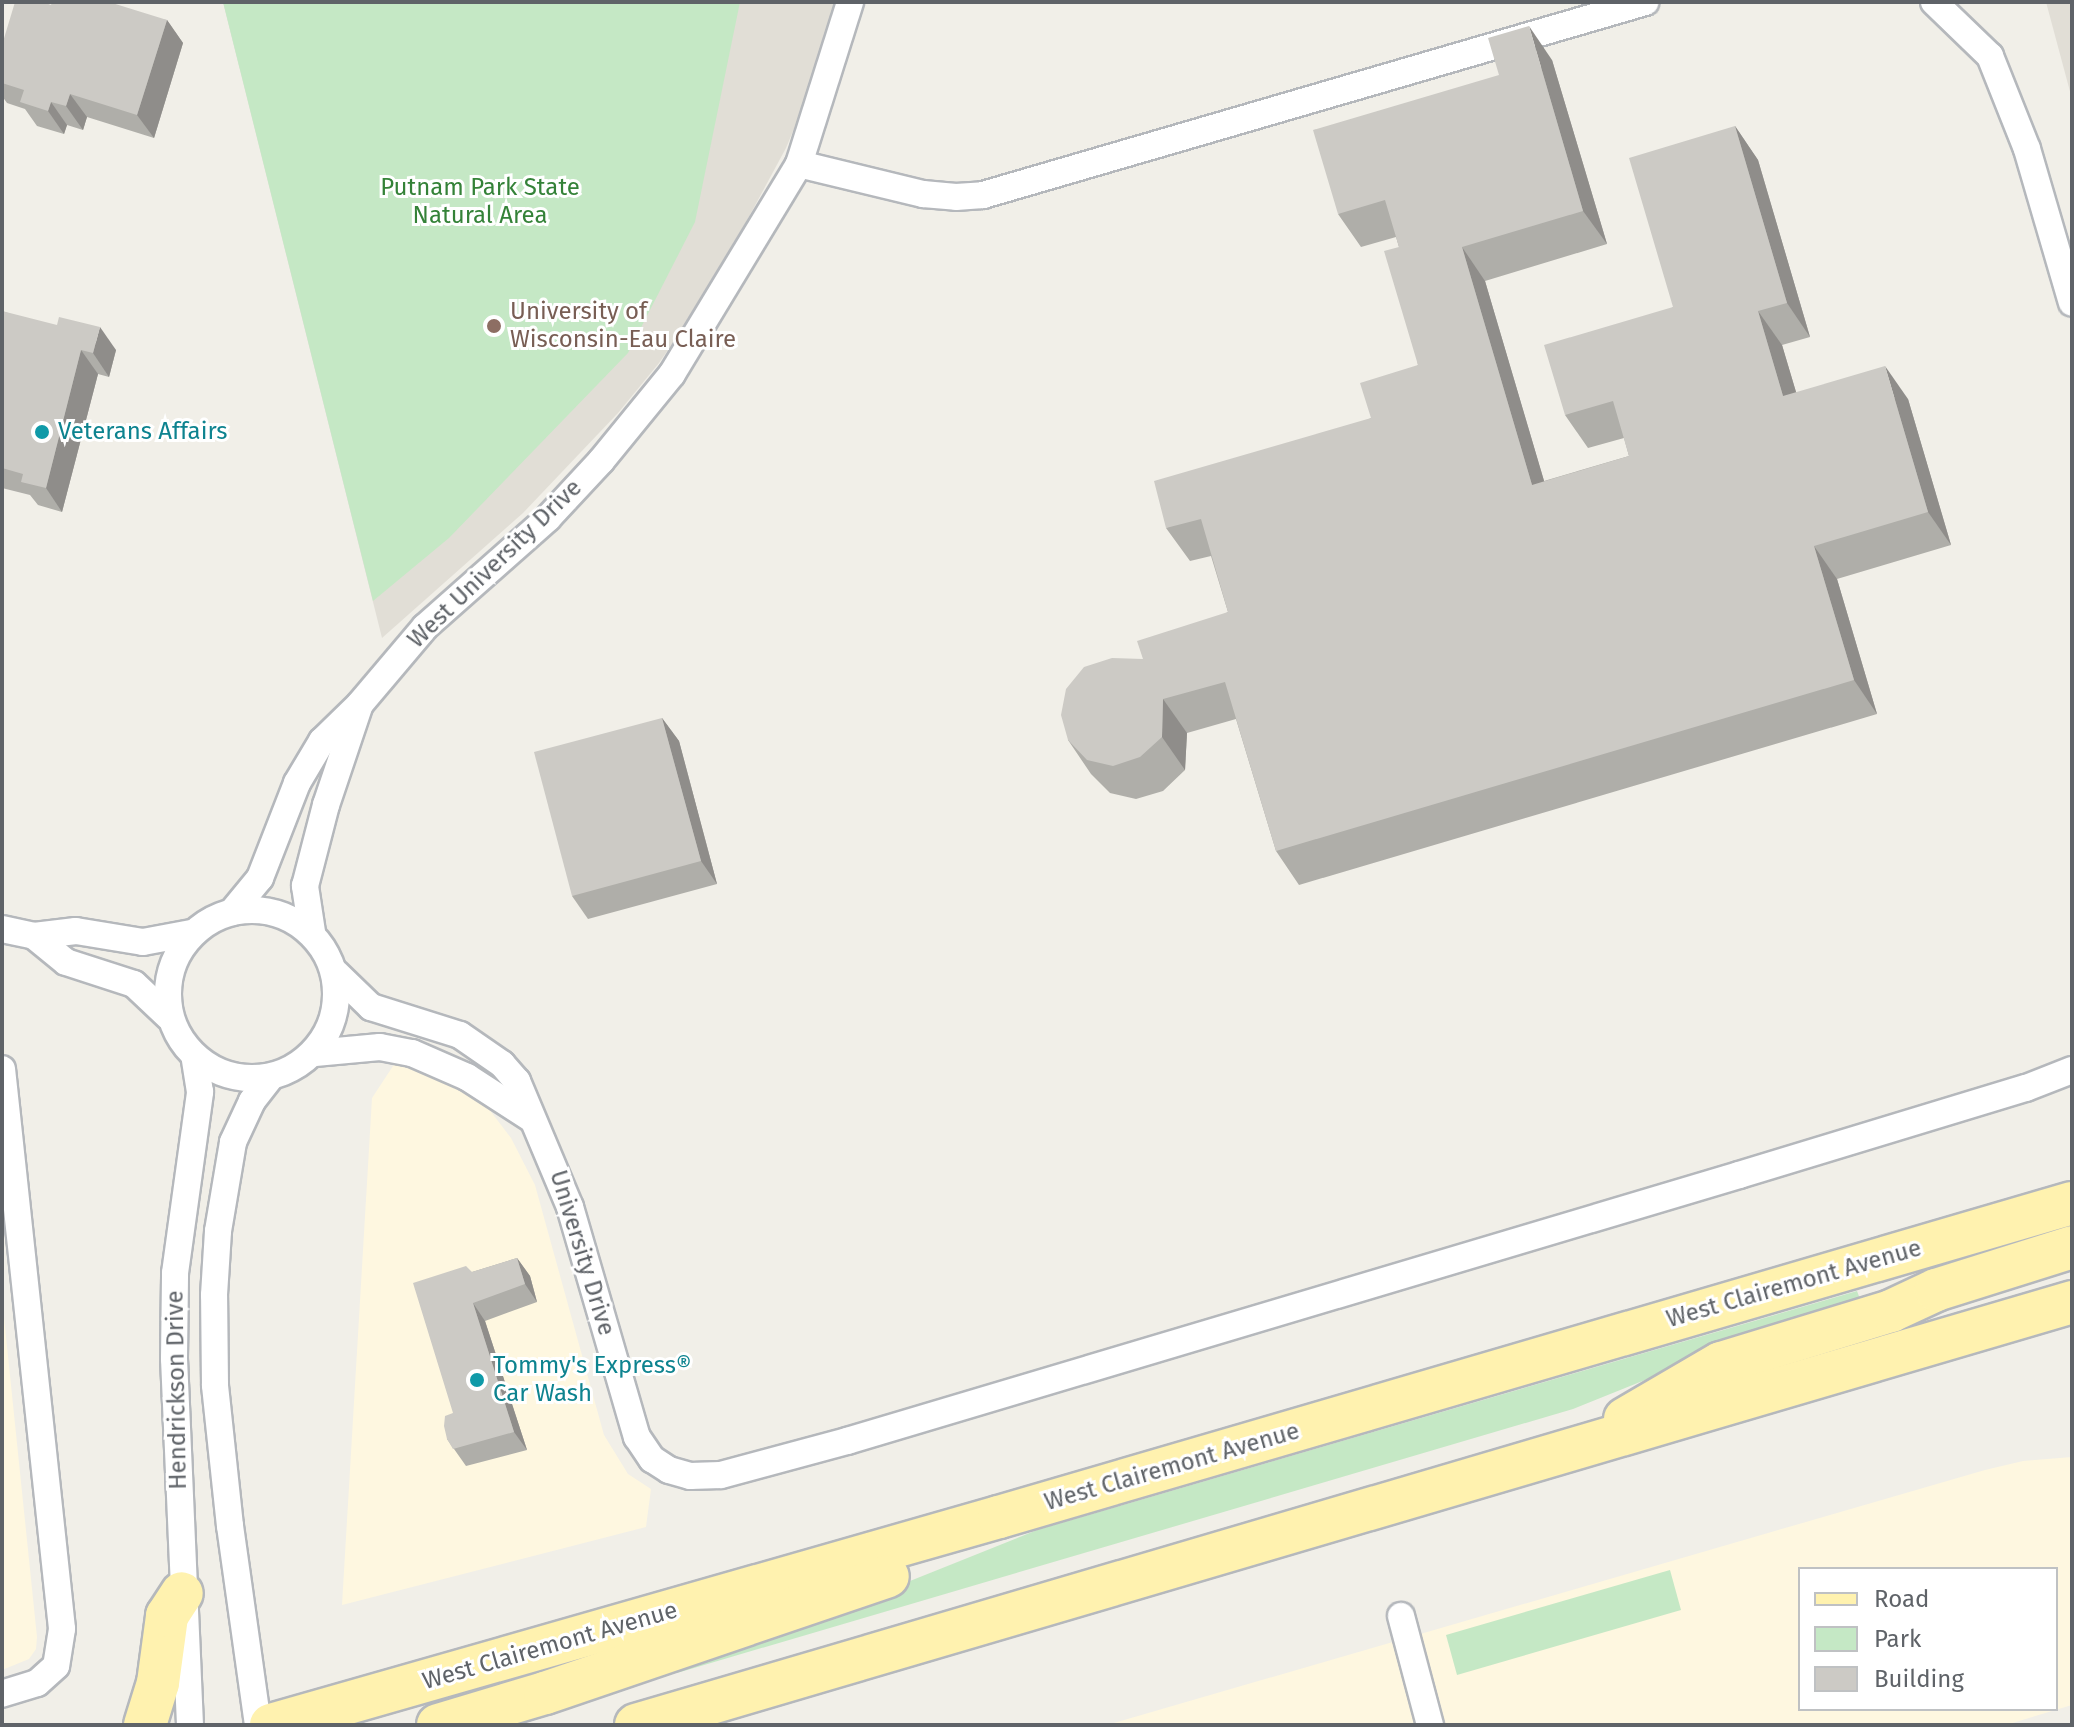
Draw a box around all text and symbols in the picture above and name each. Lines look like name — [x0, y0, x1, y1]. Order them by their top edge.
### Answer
park label: Putnam Park State Natural Area — [380, 174, 580, 230]
place label: University of Wisconsin-Eau Claire — [510, 298, 736, 354]
marker: University of Wisconsin-Eau Claire — [485, 317, 503, 335]
place label: Veterans Affairs — [58, 418, 228, 446]
marker: Veterans Affairs — [33, 423, 51, 441]
street label: West University Drive — [402, 474, 588, 654]
street label: University Drive — [543, 1167, 621, 1339]
street label: West Clairemont Avenue — [1663, 1234, 1925, 1334]
street label: Hendrickson Drive — [161, 1290, 193, 1490]
place label: Tommy's Express® Car Wash — [493, 1352, 691, 1408]
marker: Tommy's Express® Car Wash — [468, 1371, 486, 1389]
street label: West Clairemont Avenue — [1041, 1417, 1303, 1517]
legend — [1798, 1567, 2058, 1711]
text: Road — [1874, 1585, 1929, 1613]
street label: West Clairemont Avenue — [419, 1596, 681, 1696]
text: Park — [1874, 1625, 1921, 1653]
text: Building — [1874, 1665, 1964, 1693]

